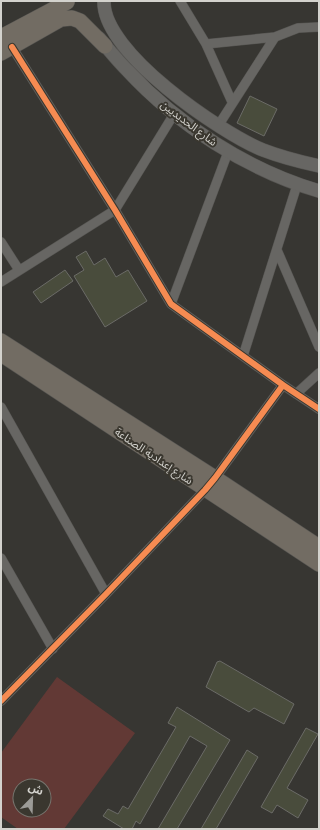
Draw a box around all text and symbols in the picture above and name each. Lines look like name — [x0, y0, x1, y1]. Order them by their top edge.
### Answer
street label: شارع الحديديين — [157, 97, 220, 150]
street label: شارع إعدادية الصناعة — [112, 425, 196, 488]
north arrow — [12, 778, 52, 818]
text: ش — [26, 779, 46, 799]

